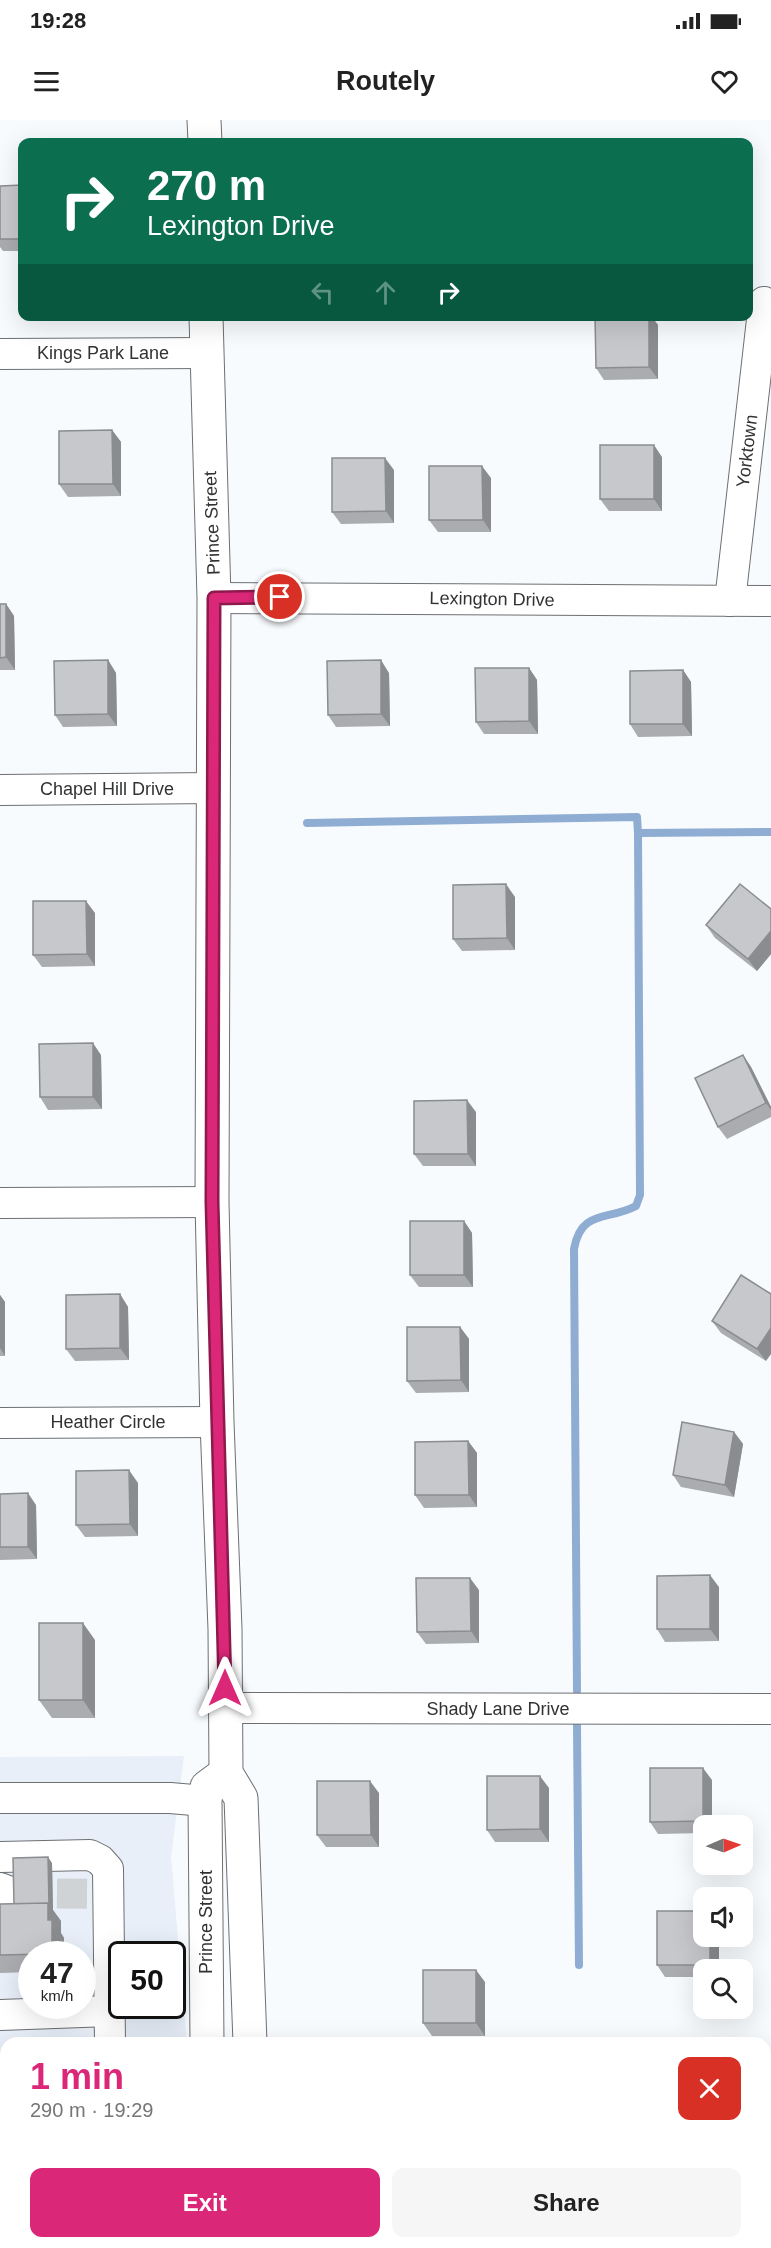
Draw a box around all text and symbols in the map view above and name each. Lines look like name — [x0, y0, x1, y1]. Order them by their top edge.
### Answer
text: 19:28 — [30, 8, 86, 33]
icon: menu — [30, 65, 63, 98]
icon: heart — [708, 65, 741, 98]
text: Routely — [336, 66, 435, 96]
icon: right — [48, 162, 126, 240]
text: 270 m — [147, 162, 266, 209]
text: Lexington Drive — [147, 211, 335, 241]
icon: left — [306, 276, 339, 309]
icon: ahead — [369, 276, 402, 309]
icon: right — [432, 276, 465, 309]
street label: Kings Park Lane — [37, 343, 169, 363]
street label: Yorktown — [733, 413, 761, 489]
street label: Prince Street — [200, 471, 224, 575]
pin — [254, 571, 305, 622]
icon: arrive — [263, 580, 296, 613]
street label: Lexington Drive — [429, 588, 555, 610]
street label: Chapel Hill Drive — [40, 779, 174, 799]
street label: Heather Circle — [50, 1412, 166, 1432]
position arrow — [193, 1656, 257, 1720]
street label: Shady Lane Drive — [426, 1699, 570, 1719]
north arrow — [693, 1815, 753, 1875]
map controls — [693, 1815, 753, 2019]
street label: Prince Street — [196, 1870, 216, 1974]
button: sound — [693, 1887, 753, 1947]
speed limit sign: 50 — [108, 1941, 186, 2019]
text: 47 — [40, 1956, 74, 1989]
button: search — [693, 1959, 753, 2019]
text: km/h — [41, 1987, 73, 2004]
text: 1 min — [30, 2056, 124, 2097]
button: close — [678, 2057, 741, 2120]
text: 290 m · 19:29 — [30, 2099, 153, 2121]
button: Exit — [30, 2168, 380, 2237]
button: Share — [392, 2168, 741, 2237]

